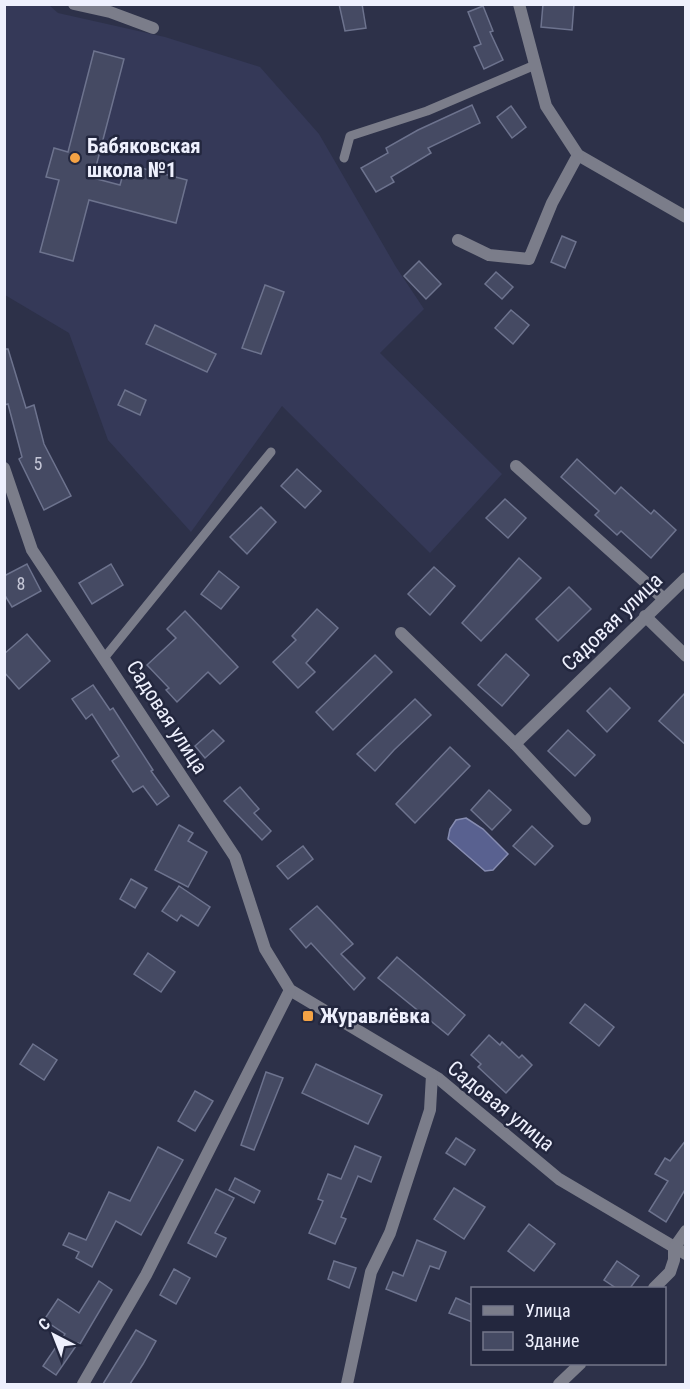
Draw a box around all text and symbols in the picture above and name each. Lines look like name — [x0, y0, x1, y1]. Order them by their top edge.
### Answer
place label: Бабяковская школа №1 — [87, 134, 201, 182]
marker: Бабяковская школа №1 — [68, 151, 82, 165]
house number: 5 — [34, 453, 43, 474]
street label: Садовая улица — [557, 568, 667, 676]
house number: 8 — [17, 573, 25, 594]
street label: Садовая улица — [121, 656, 213, 778]
place label: Журавлёвка — [320, 1004, 430, 1028]
marker: Журавлёвка — [301, 1009, 315, 1023]
street label: Садовая улица — [443, 1056, 559, 1156]
legend — [471, 1287, 666, 1365]
text: Улица — [525, 1300, 571, 1321]
north arrow — [24, 1305, 84, 1365]
text: С — [35, 1314, 54, 1334]
text: Здание — [525, 1330, 579, 1351]

